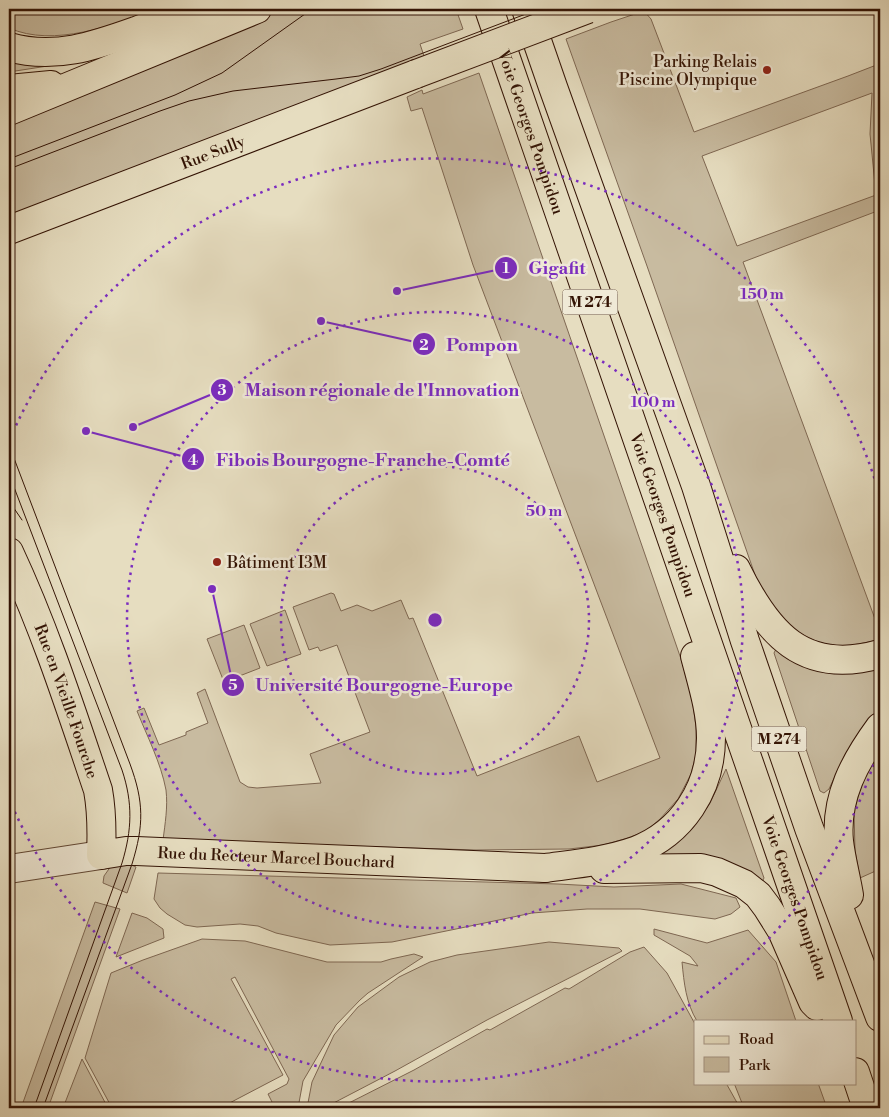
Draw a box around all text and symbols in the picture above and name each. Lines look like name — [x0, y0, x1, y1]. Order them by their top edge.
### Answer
street label: Voie Georges Pompidou — [493, 46, 568, 217]
place label: Parking Relais Piscine Olympique — [619, 52, 757, 90]
marker: Parking Relais Piscine Olympique — [761, 64, 773, 76]
street label: Rue Sully — [178, 131, 248, 174]
callout: Gigafit — [494, 251, 596, 284]
text: Gigafit — [528, 257, 586, 280]
text: 1 — [502, 259, 510, 278]
text: 150 m — [740, 285, 784, 304]
road number: M 274 — [562, 290, 618, 314]
callout: Pompon — [412, 328, 528, 361]
text: Pompon — [446, 334, 518, 357]
text: 2 — [419, 336, 429, 355]
callout: Maison régionale de l'Innovation — [209, 373, 529, 406]
text: Maison régionale de l'Innovation — [245, 379, 519, 402]
text: 3 — [217, 381, 227, 400]
text: 100 m — [631, 393, 676, 412]
street label: Voie Georges Pompidou — [625, 429, 700, 600]
callout: Fibois Bourgogne-Franche-Comté — [181, 443, 520, 476]
text: Fibois Bourgogne-Franche-Comté — [216, 449, 510, 472]
text: 4 — [188, 451, 198, 470]
text: 50 m — [526, 502, 562, 521]
place label: Bâtiment I3M — [226, 553, 327, 573]
marker: Bâtiment I3M — [211, 556, 223, 568]
centre of rings — [426, 611, 444, 629]
street label: Rue en Vieille Fourche — [30, 621, 102, 781]
callout: Université Bourgogne-Europe — [220, 668, 523, 701]
text: Université Bourgogne-Europe — [255, 674, 513, 697]
text: 5 — [228, 676, 238, 695]
road number: M 274 — [752, 726, 806, 752]
street label: Voie Georges Pompidou — [757, 812, 832, 983]
street label: Rue du Recteur Marcel Bouchard — [157, 843, 395, 873]
legend — [694, 1020, 856, 1084]
text: Road — [739, 1030, 774, 1049]
text: Park — [739, 1056, 771, 1075]

